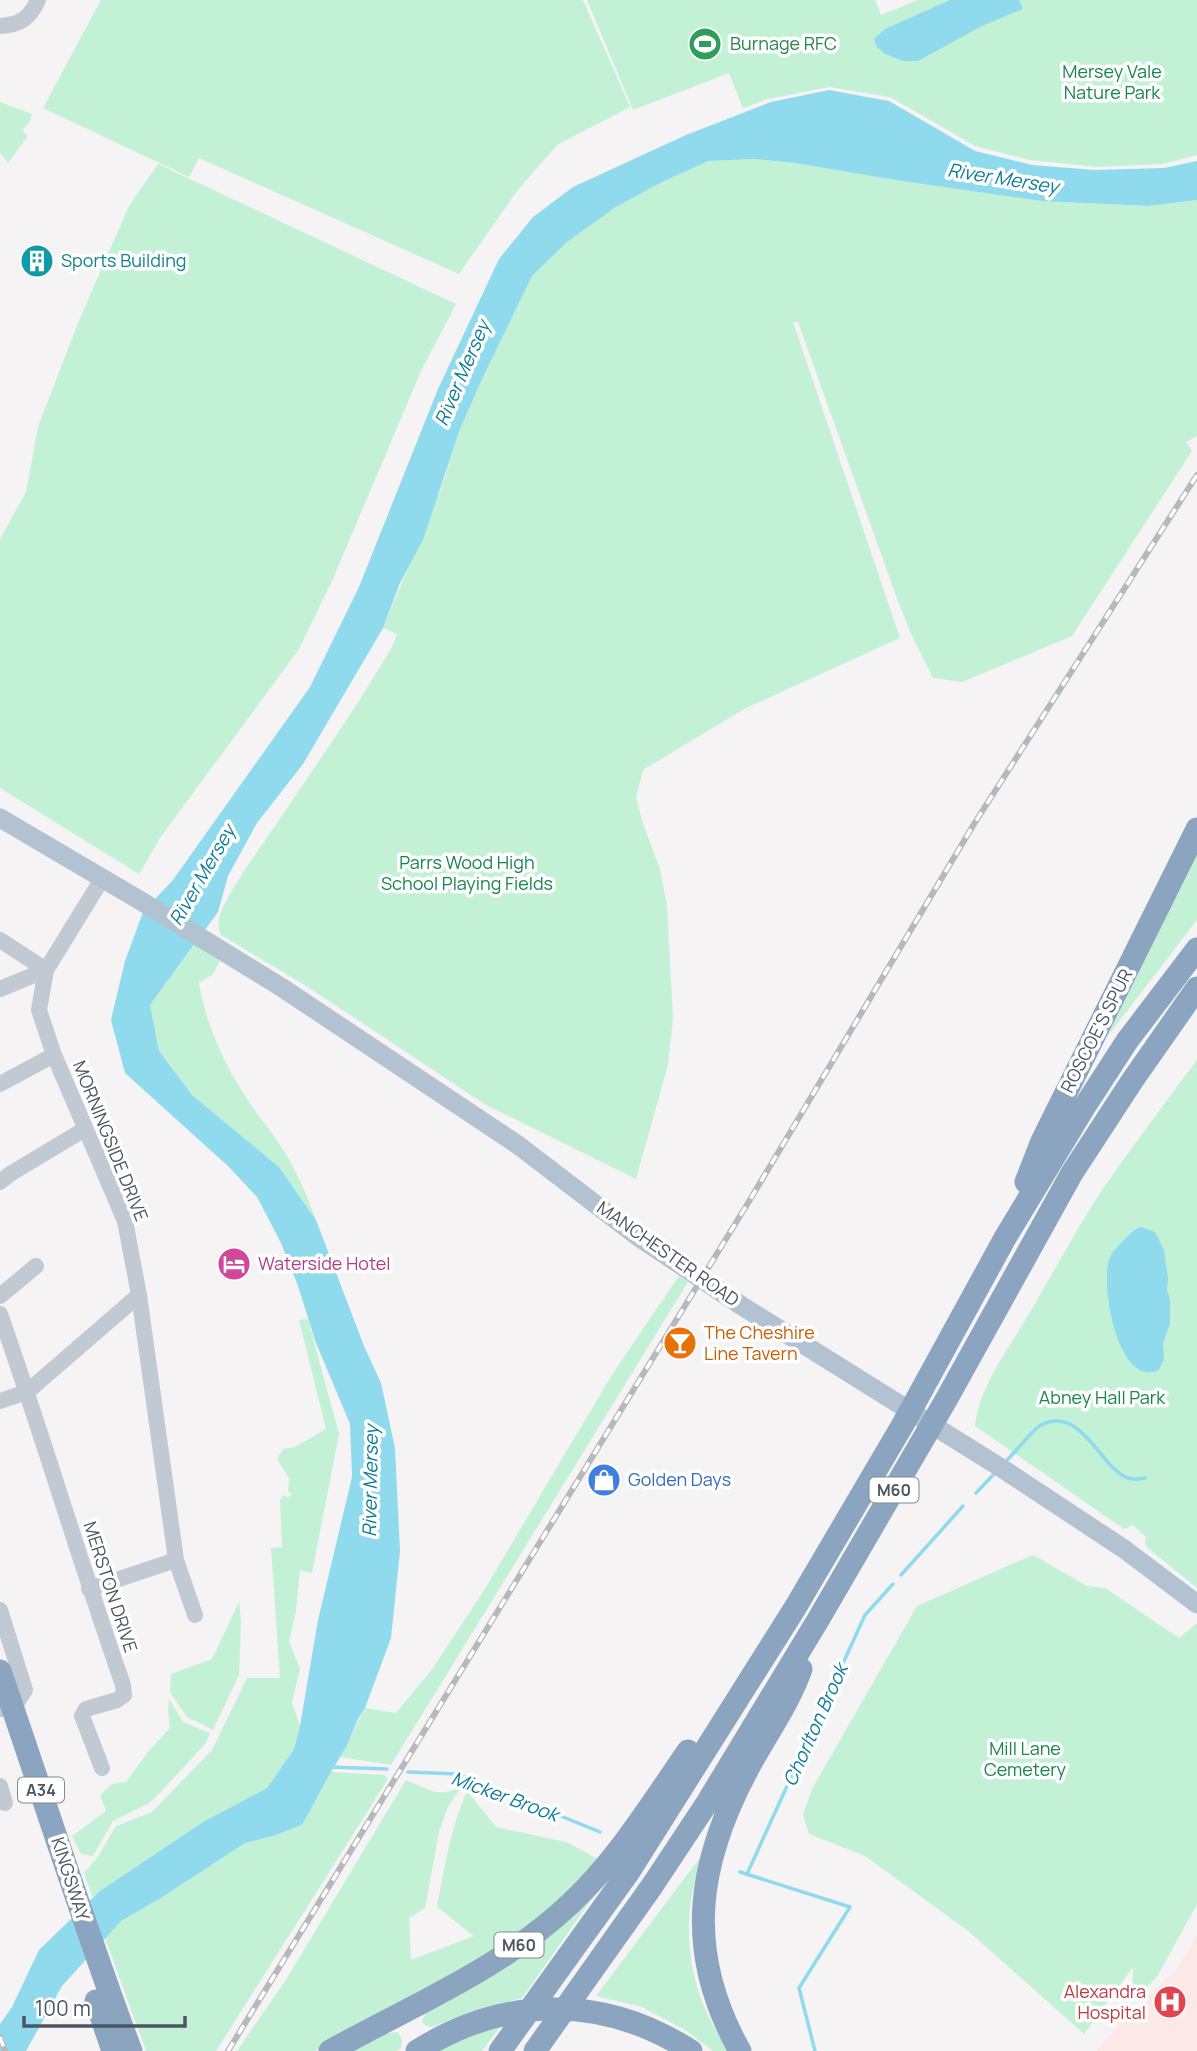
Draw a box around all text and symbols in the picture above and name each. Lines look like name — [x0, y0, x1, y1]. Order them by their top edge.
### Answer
sports icon: Burnage RFC — [686, 25, 724, 63]
place label: Burnage RFC — [730, 31, 837, 55]
park label: Mersey Vale Nature Park — [1062, 59, 1162, 104]
water label: River Mersey — [946, 156, 1063, 200]
building icon: Sports Building — [18, 242, 56, 280]
place label: Sports Building — [61, 248, 187, 272]
water label: River Mersey — [428, 314, 497, 430]
water label: River Mersey — [163, 817, 243, 930]
park label: Parrs Wood High School Playing Fields — [381, 850, 553, 895]
street label: ROSCOE'S SPUR — [1055, 965, 1138, 1096]
street label: MORNINGSIDE DRIVE — [68, 1057, 154, 1224]
street label: MANCHESTER ROAD — [593, 1195, 744, 1311]
hotel icon: Waterside Hotel — [215, 1245, 253, 1283]
place label: Waterside Hotel — [258, 1251, 391, 1275]
place label: The Cheshire Line Tavern — [704, 1320, 815, 1365]
bar icon: The Cheshire Line Tavern — [661, 1324, 699, 1362]
park label: Abney Hall Park — [1039, 1385, 1166, 1409]
water label: River Mersey — [356, 1422, 384, 1537]
shop icon: Golden Days — [585, 1461, 623, 1499]
place label: Golden Days — [628, 1467, 731, 1491]
road number: M60 — [870, 1478, 918, 1502]
street label: MERSTON DRIVE — [78, 1518, 143, 1655]
water label: Chorlton Brook — [776, 1657, 855, 1790]
park label: Mill Lane Cemetery — [984, 1736, 1067, 1781]
water label: Micker Brook — [448, 1765, 565, 1828]
road number: A34 — [18, 1778, 64, 1802]
street label: KINGSWAY — [46, 1834, 96, 1924]
road number: M60 — [494, 1932, 544, 1957]
place label: Alexandra Hospital — [1064, 1979, 1146, 2024]
hospital icon: Alexandra Hospital — [1151, 1983, 1189, 2021]
scale bar — [24, 1984, 186, 2028]
text: 100 m — [35, 1994, 91, 2022]

